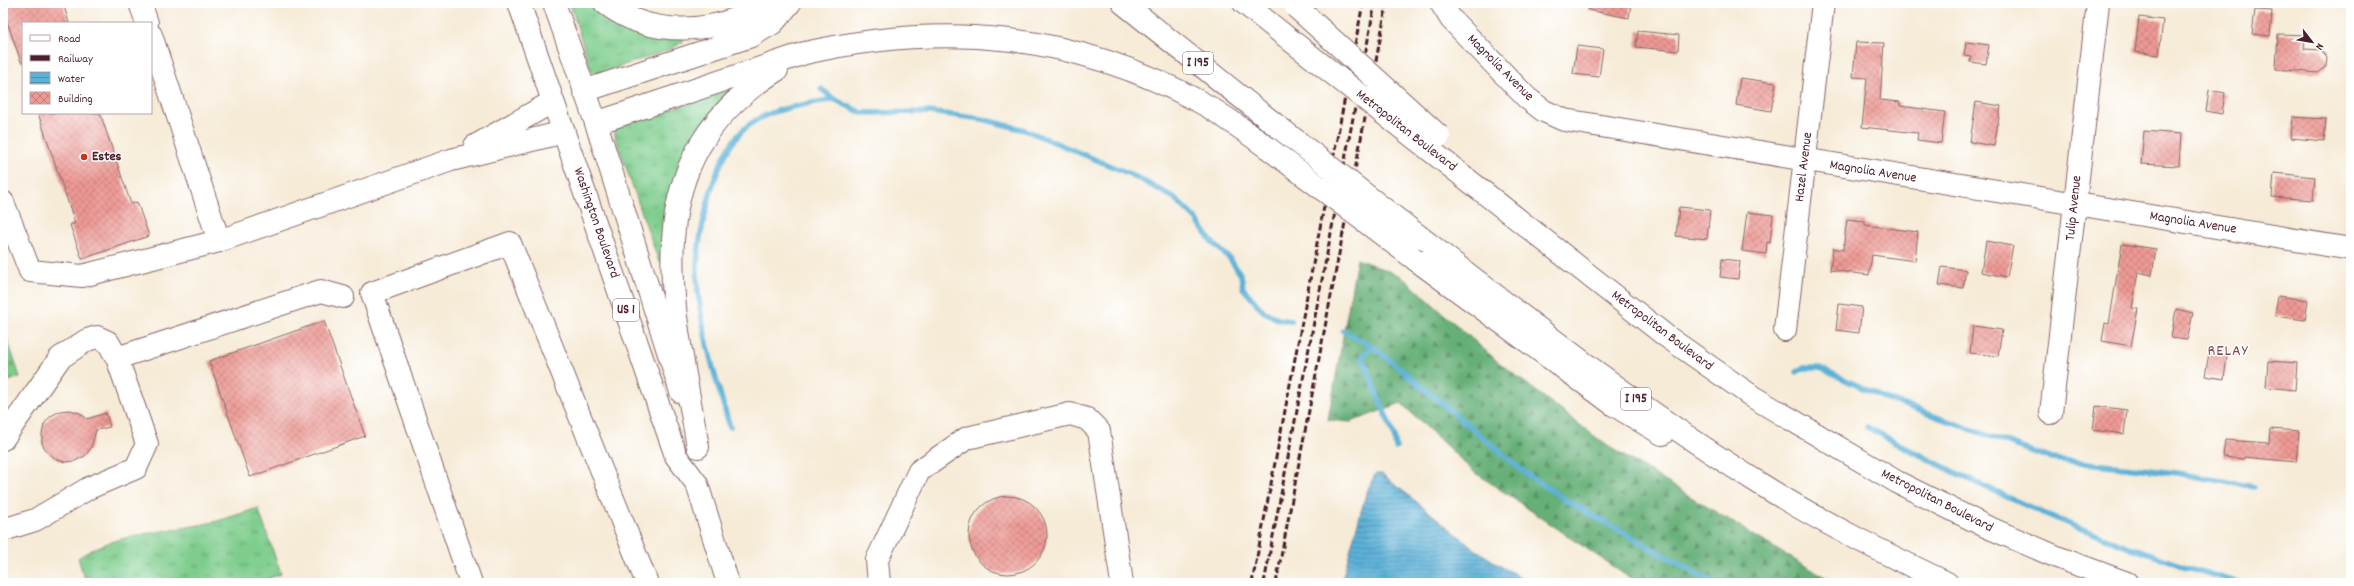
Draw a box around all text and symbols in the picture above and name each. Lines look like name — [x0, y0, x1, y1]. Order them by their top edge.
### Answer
legend — [22, 22, 152, 114]
north arrow — [2292, 22, 2332, 62]
street label: Magnolia Avenue — [1462, 30, 1538, 106]
text: Road — [58, 31, 80, 48]
text: N — [2310, 40, 2327, 53]
text: Railway — [58, 51, 94, 68]
road number: I 195 — [1183, 52, 1213, 74]
text: Water — [58, 71, 85, 88]
street label: Metropolitan Boulevard — [1351, 85, 1461, 177]
text: Building — [58, 91, 93, 108]
street label: Hazel Avenue — [1790, 131, 1818, 203]
place label: Estes — [92, 147, 122, 167]
marker: Estes — [79, 152, 89, 162]
street label: Magnolia Avenue — [1828, 155, 1918, 189]
street label: Washington Boulevard — [568, 165, 624, 281]
street label: Tulip Avenue — [2061, 174, 2087, 242]
street label: Magnolia Avenue — [2148, 206, 2238, 240]
street label: Metropolitan Boulevard — [1607, 286, 1717, 376]
road number: US 1 — [613, 299, 639, 321]
district label: RELAY — [2207, 340, 2249, 363]
road number: I 195 — [1621, 388, 1651, 410]
street label: Metropolitan Boulevard — [1877, 464, 1997, 538]

